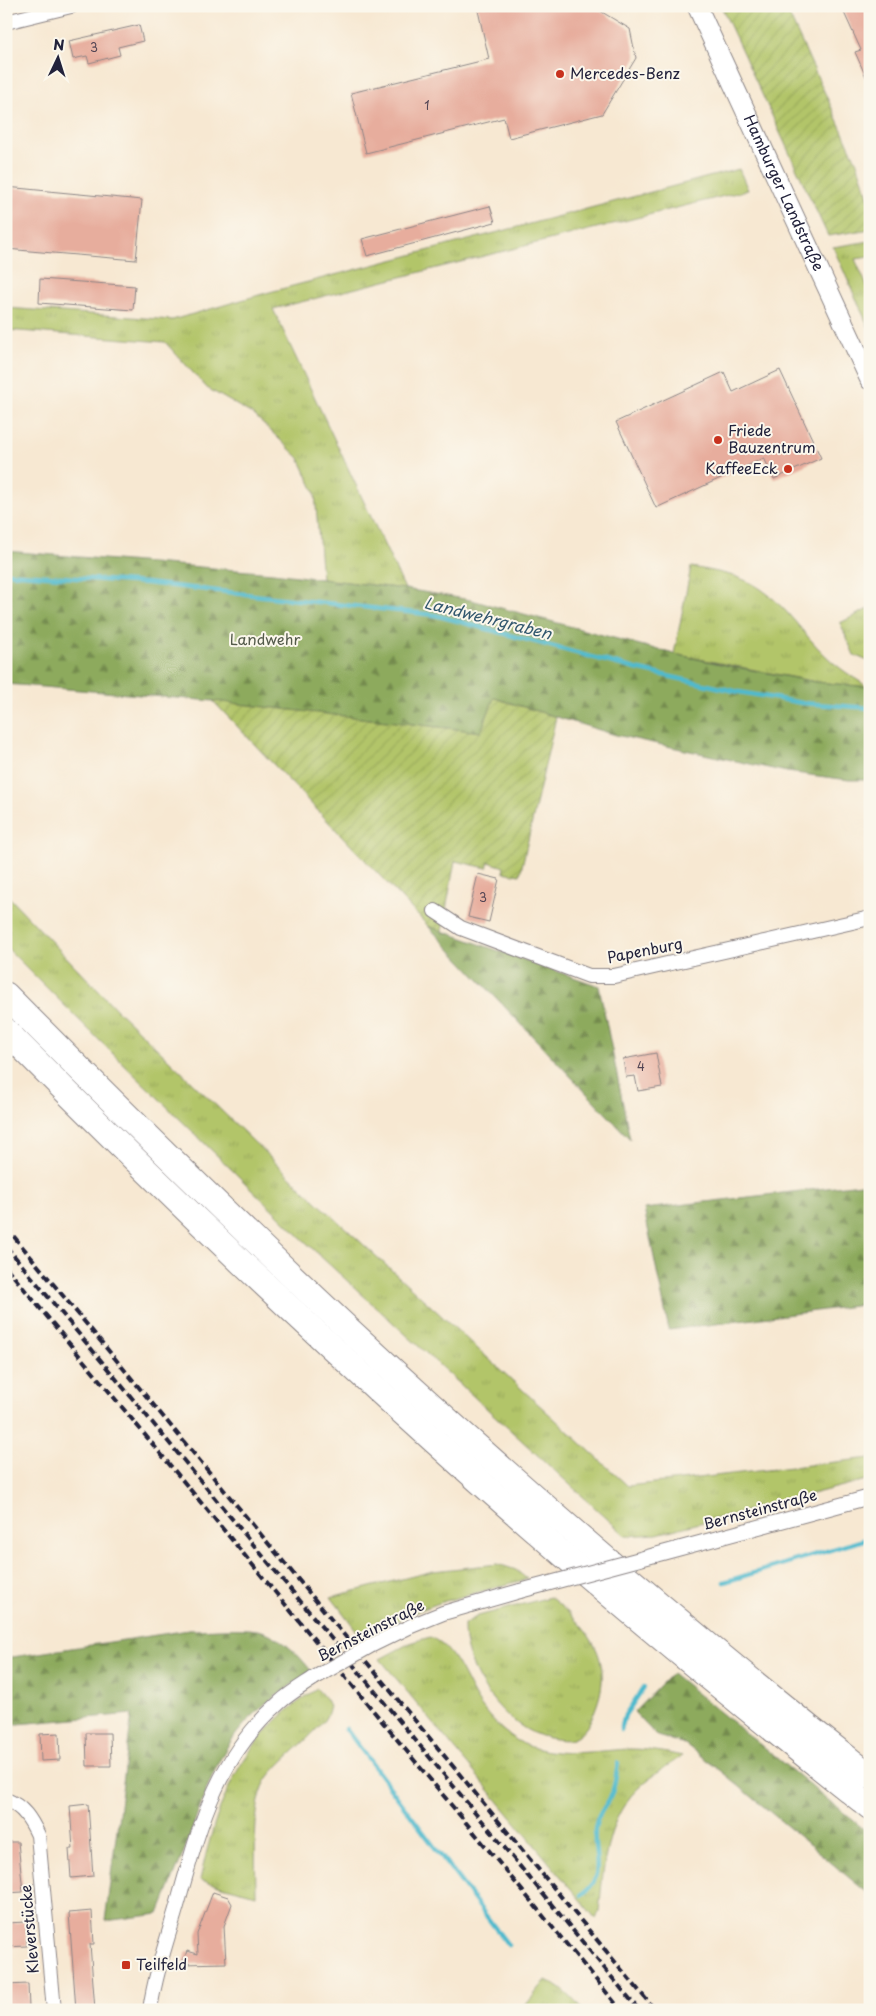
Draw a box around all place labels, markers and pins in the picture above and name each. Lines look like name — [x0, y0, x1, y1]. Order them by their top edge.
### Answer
place label: Mercedes-Benz — [570, 61, 680, 84]
marker: Mercedes-Benz — [554, 68, 566, 80]
place label: Friede Bauzentrum — [728, 418, 816, 458]
marker: Friede Bauzentrum — [712, 434, 724, 446]
place label: KaffeeEck — [705, 456, 778, 479]
marker: KaffeeEck — [782, 463, 794, 475]
place label: Teilfeld — [136, 1952, 187, 1975]
marker: Teilfeld — [120, 1959, 132, 1971]

